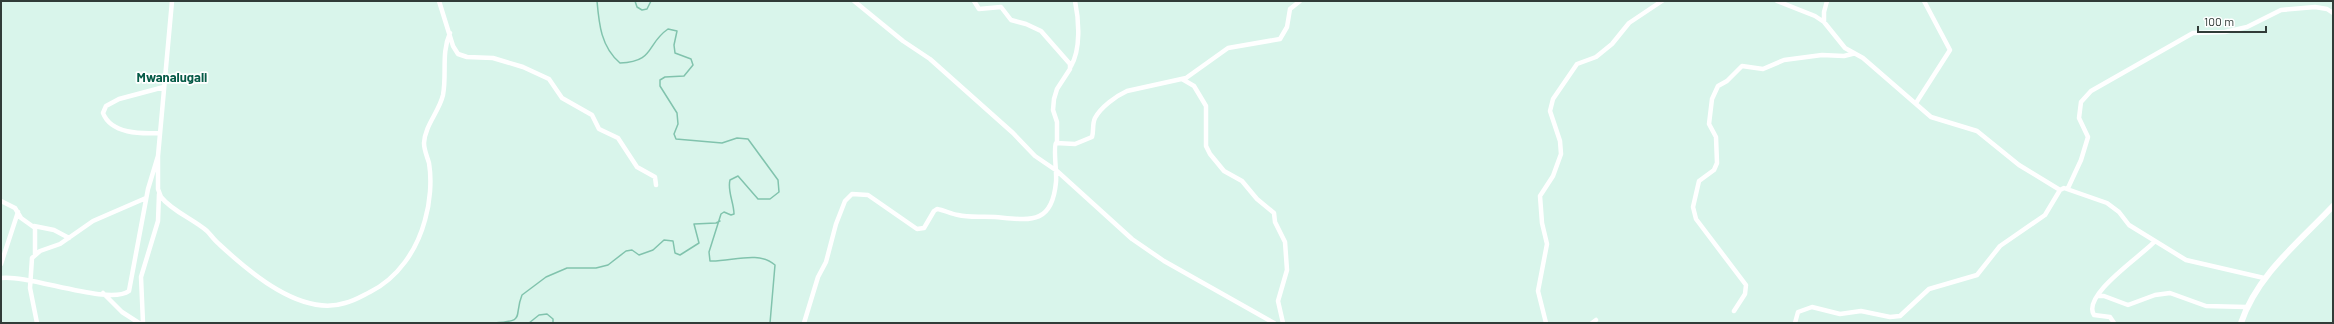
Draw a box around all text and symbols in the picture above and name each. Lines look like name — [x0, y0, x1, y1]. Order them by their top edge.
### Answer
scale bar — [2198, 8, 2266, 34]
text: 100 m — [2204, 14, 2234, 28]
district label: Mwanalugali — [137, 69, 207, 85]

